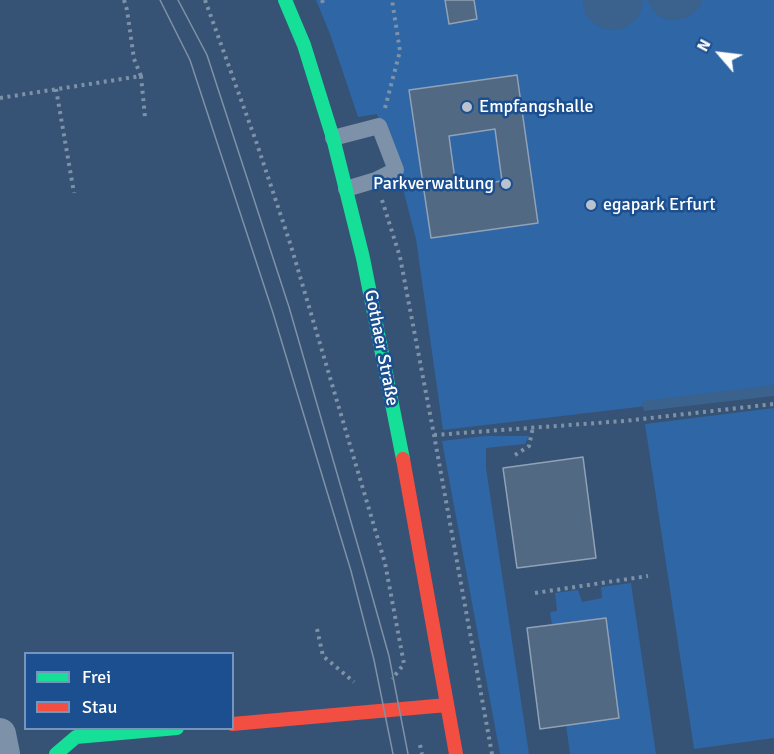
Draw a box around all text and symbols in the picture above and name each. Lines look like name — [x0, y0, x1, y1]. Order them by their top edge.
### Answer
north arrow — [690, 24, 750, 84]
text: N — [693, 36, 716, 55]
place label: Empfangshalle — [479, 96, 594, 118]
marker: Empfangshalle — [460, 100, 474, 114]
place label: Parkverwaltung — [373, 173, 494, 195]
marker: Parkverwaltung — [499, 177, 513, 191]
place label: egapark Erfurt — [603, 194, 715, 216]
marker: egapark Erfurt — [584, 198, 598, 212]
street label: Gothaer Straße — [359, 288, 403, 408]
legend — [24, 652, 234, 730]
text: Frei — [82, 666, 111, 688]
text: Stau — [82, 696, 117, 718]

